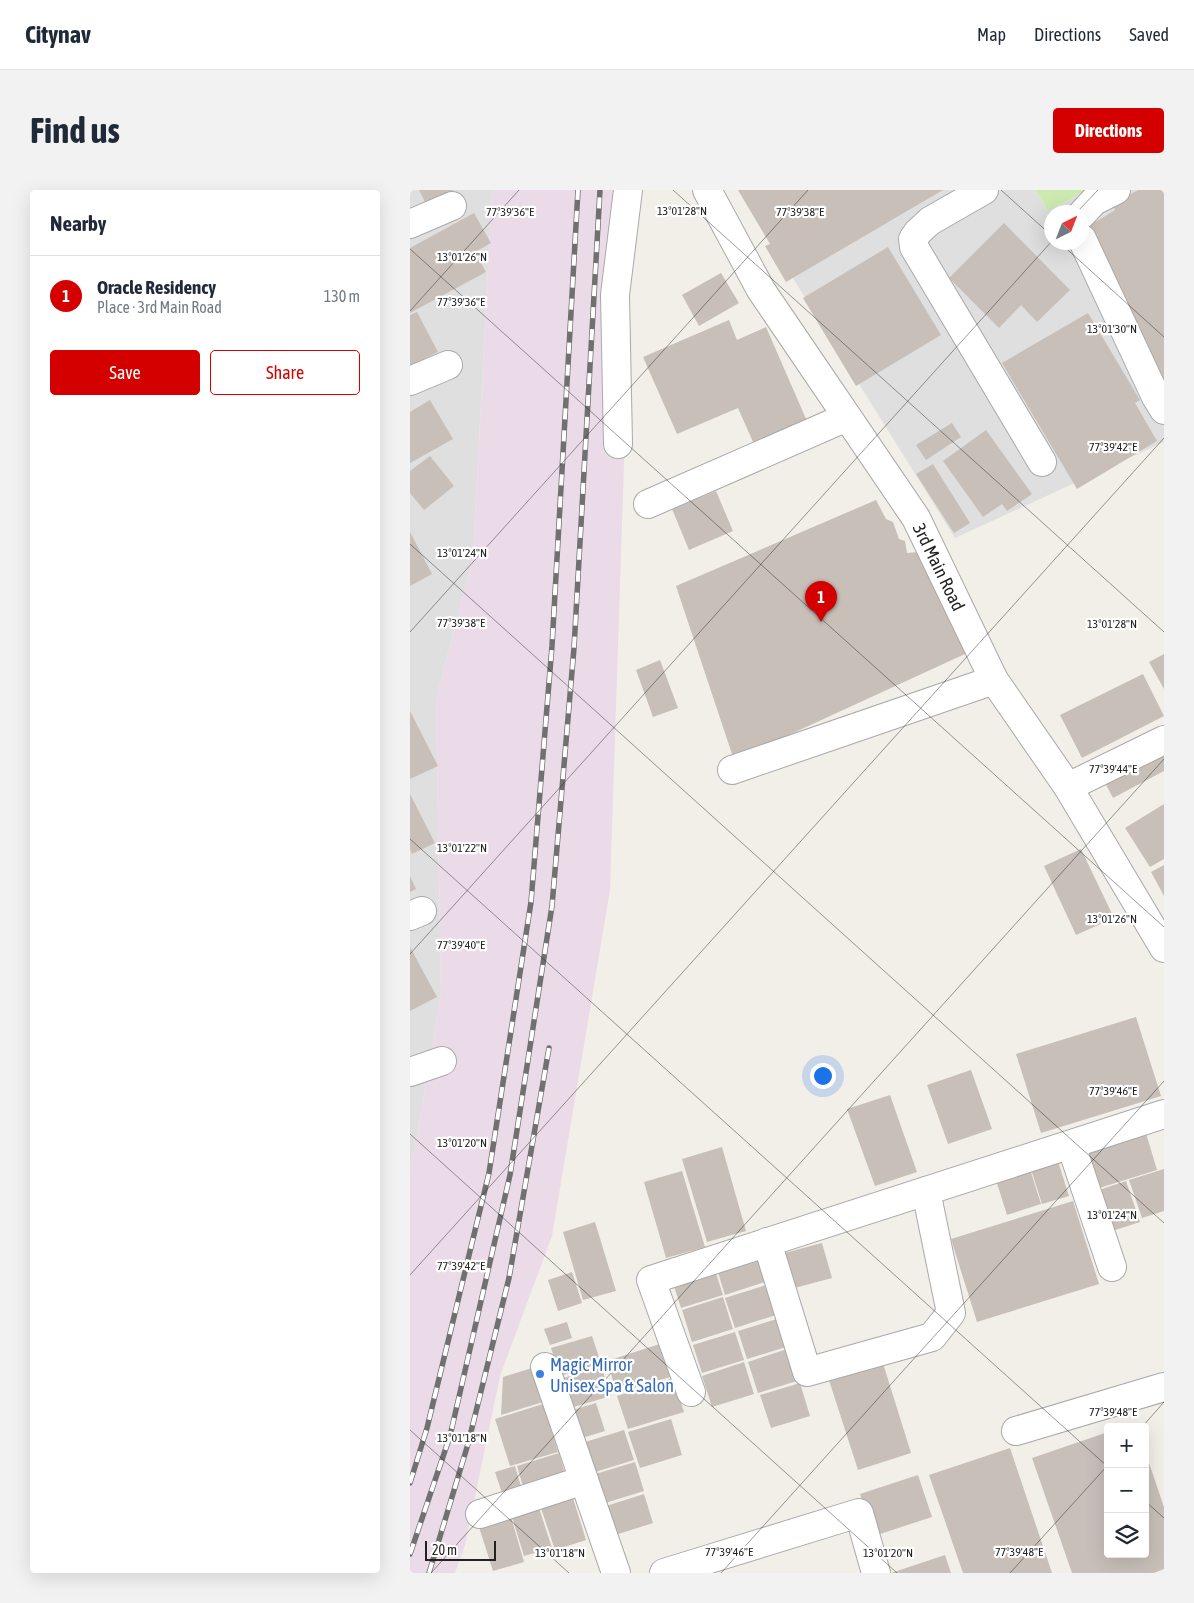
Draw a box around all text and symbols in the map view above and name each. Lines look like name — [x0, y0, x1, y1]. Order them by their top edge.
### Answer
text: Citynav — [25, 21, 91, 48]
text: Map — [977, 24, 1006, 45]
text: Directions — [1034, 24, 1101, 45]
text: Saved — [1129, 24, 1169, 45]
button: Directions — [1053, 108, 1164, 153]
text: Find us — [30, 110, 120, 150]
text: 13°01'28"N — [657, 204, 707, 218]
text: 77°39'36"E — [486, 205, 534, 219]
text: 77°39'38"E — [776, 205, 824, 219]
north arrow — [1044, 205, 1089, 250]
text: Nearby — [50, 211, 106, 235]
text: 13°01'26"N — [437, 250, 487, 264]
text: Oracle Residency — [97, 276, 216, 298]
text: 1 — [62, 287, 70, 305]
text: 130 m — [324, 287, 360, 305]
text: 77°39'36"E — [437, 295, 485, 309]
text: Place · 3rd Main Road — [97, 298, 222, 316]
text: 13°01'30"N — [1087, 322, 1137, 336]
button: Save — [50, 350, 200, 395]
button: Share — [210, 350, 360, 395]
text: 77°39'42"E — [1089, 440, 1137, 454]
street label: 3rd Main Road — [909, 520, 969, 614]
text: 13°01'24"N — [437, 546, 487, 560]
pin: 1 — [805, 581, 837, 622]
text: 77°39'38"E — [437, 616, 485, 630]
text: 13°01'28"N — [1087, 617, 1137, 631]
text: 77°39'44"E — [1089, 762, 1137, 776]
text: 13°01'22"N — [437, 841, 487, 855]
text: 13°01'26"N — [1087, 912, 1137, 926]
text: 77°39'40"E — [437, 938, 485, 952]
your location — [810, 1063, 836, 1089]
text: 77°39'46"E — [1089, 1084, 1137, 1098]
text: 13°01'20"N — [437, 1136, 487, 1150]
text: 13°01'24"N — [1087, 1208, 1137, 1222]
text: 77°39'42"E — [437, 1259, 485, 1273]
place label: Magic Mirror Unisex Spa & Salon — [550, 1354, 674, 1396]
marker: Magic Mirror Unisex Spa & Salon — [534, 1368, 546, 1380]
text: 77°39'48"E — [1089, 1405, 1137, 1419]
map controls — [1104, 1423, 1149, 1558]
button: + — [1104, 1423, 1149, 1468]
text: 13°01'18"N — [437, 1431, 487, 1445]
button: − — [1104, 1468, 1149, 1513]
button: layers — [1104, 1513, 1149, 1558]
scale bar — [425, 1538, 496, 1561]
text: 20 m — [432, 1542, 457, 1558]
text: 77°39'46"E — [705, 1545, 753, 1559]
text: 77°39'48"E — [995, 1545, 1043, 1559]
text: 13°01'18"N — [535, 1546, 585, 1560]
text: 13°01'20"N — [863, 1546, 913, 1560]

